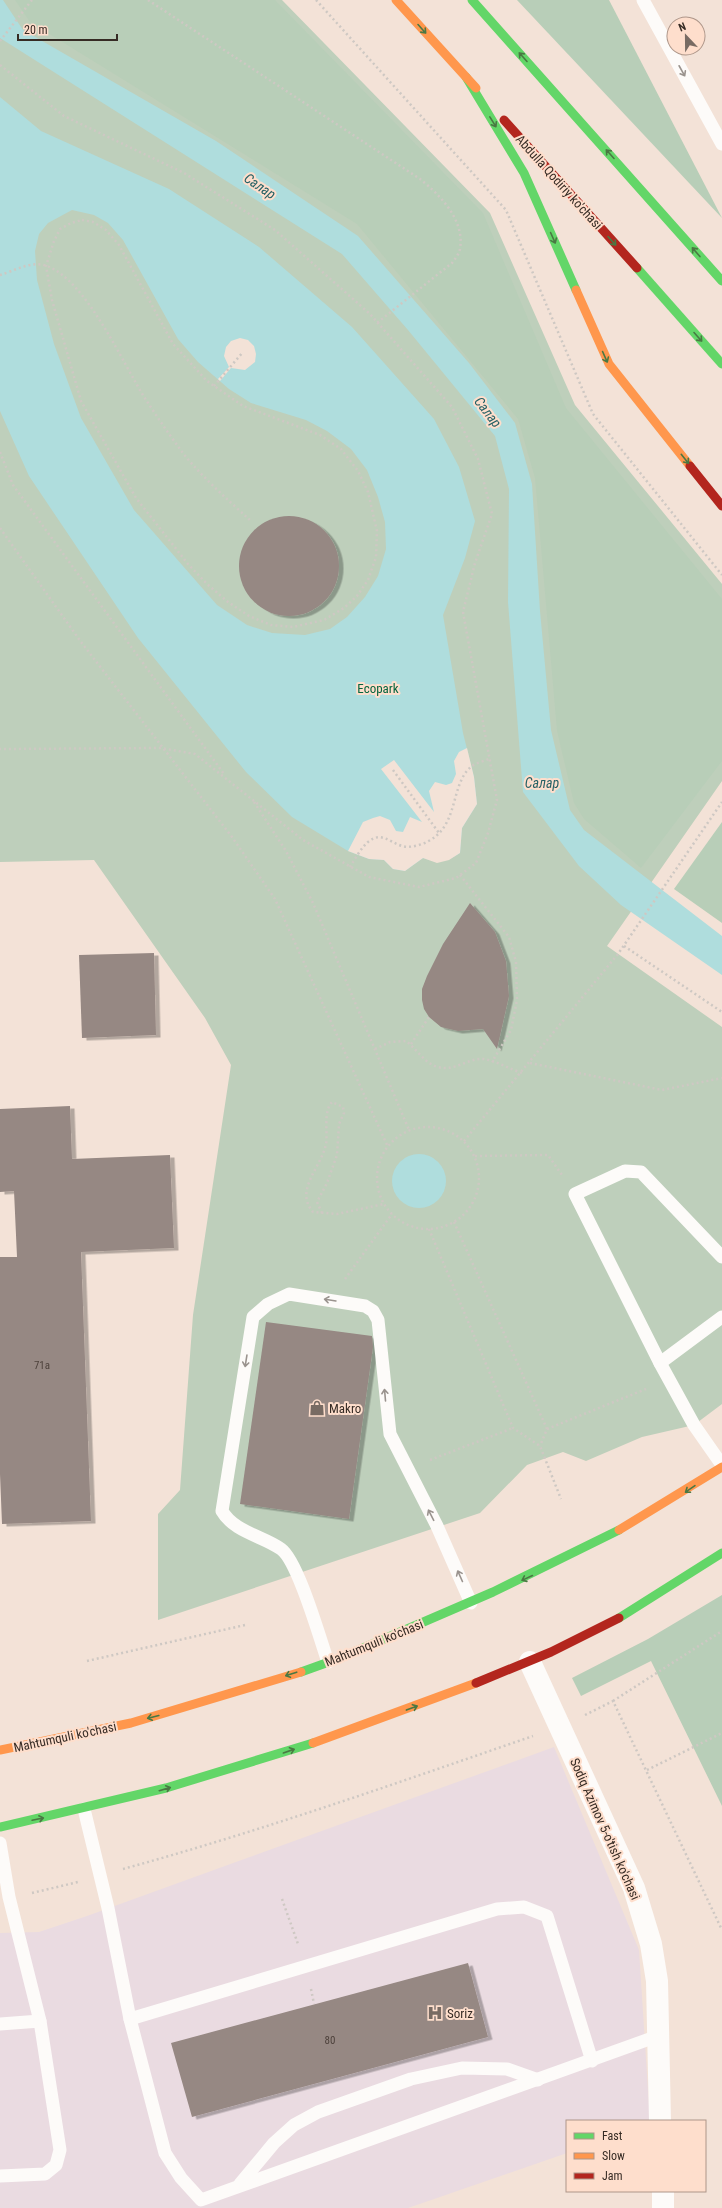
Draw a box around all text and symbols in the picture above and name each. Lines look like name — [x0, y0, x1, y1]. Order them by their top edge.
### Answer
scale bar — [18, 16, 117, 42]
north arrow — [666, 16, 706, 56]
text: N — [677, 20, 688, 34]
text: 20 m — [24, 23, 48, 37]
one-way arrow — [418, 24, 427, 34]
one-way arrow — [519, 52, 528, 63]
one-way arrow — [679, 65, 687, 77]
one-way arrow — [490, 116, 498, 128]
street label: Abdulla Qodiriy ko'chasi — [513, 132, 605, 232]
one-way arrow — [606, 150, 615, 160]
water label: Салар — [241, 170, 279, 202]
one-way arrow — [550, 231, 557, 243]
one-way arrow — [607, 235, 616, 246]
one-way arrow — [692, 246, 701, 257]
one-way arrow — [694, 332, 703, 343]
one-way arrow — [602, 350, 610, 362]
water label: Салар — [471, 394, 505, 431]
one-way arrow — [680, 454, 689, 465]
park label: Ecopark — [357, 681, 399, 696]
water label: Салар — [525, 775, 559, 791]
one-way arrow — [324, 1296, 337, 1304]
one-way arrow — [242, 1354, 250, 1367]
house number: 71а — [34, 1359, 50, 1372]
one-way arrow — [381, 1389, 389, 1402]
shop icon: Makro — [308, 1399, 326, 1417]
place label: Makro — [329, 1401, 361, 1416]
one-way arrow — [685, 1485, 696, 1493]
one-way arrow — [427, 1509, 434, 1521]
one-way arrow — [456, 1571, 463, 1583]
one-way arrow — [521, 1574, 533, 1582]
street label: Mahtumquli ko'chasi — [323, 1616, 425, 1670]
one-way arrow — [286, 1671, 298, 1679]
one-way arrow — [405, 1703, 417, 1711]
one-way arrow — [147, 1714, 160, 1721]
street label: Mahtumquli ko'chasi — [12, 1719, 118, 1755]
one-way arrow — [283, 1747, 295, 1755]
street label: Sodiq Azimov 5-o'tish ko'chasi — [567, 1756, 643, 1902]
one-way arrow — [158, 1785, 171, 1792]
one-way arrow — [31, 1815, 44, 1823]
hospital icon: Soriz — [426, 2004, 444, 2022]
place label: Soriz — [447, 2006, 473, 2021]
house number: 80 — [325, 2034, 335, 2047]
legend — [566, 2120, 706, 2192]
text: Fast — [602, 2129, 623, 2143]
text: Slow — [602, 2149, 625, 2163]
text: Jam — [602, 2169, 623, 2183]

